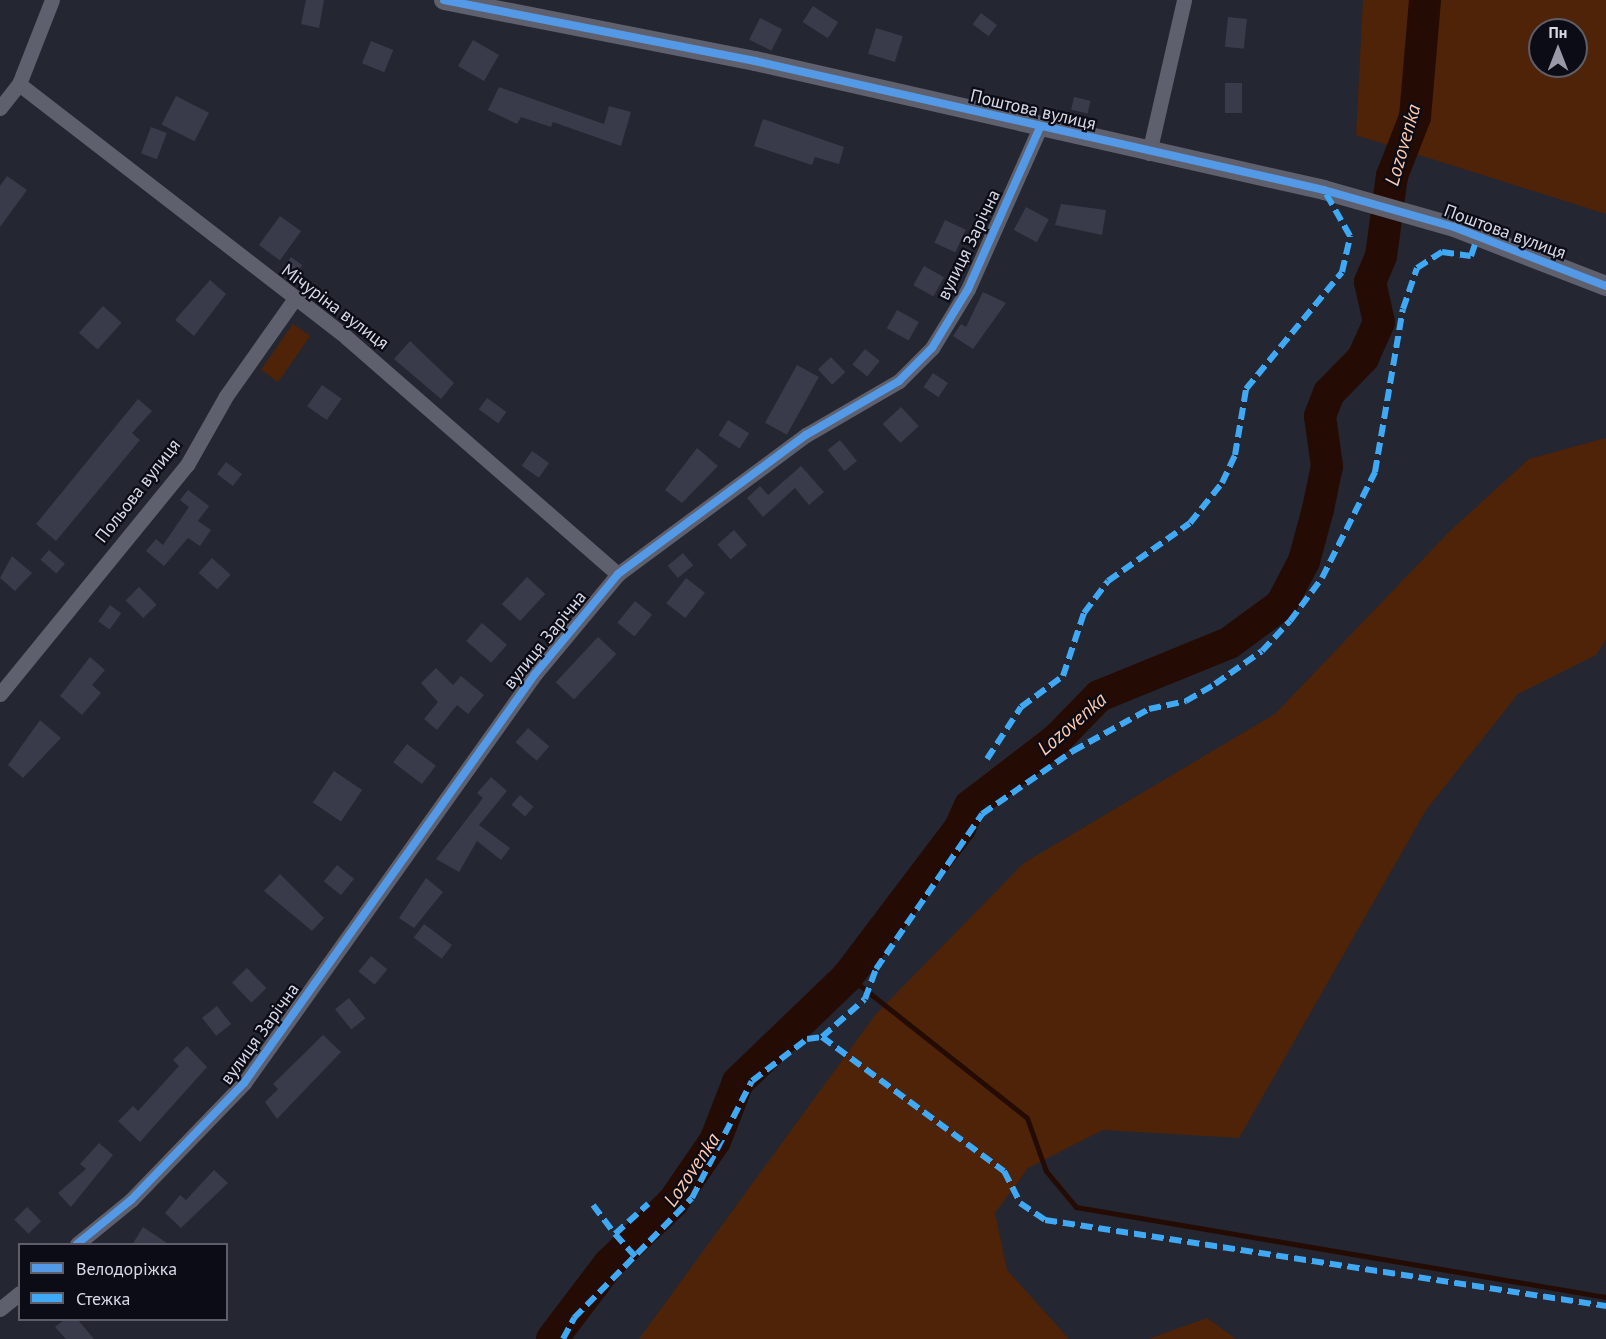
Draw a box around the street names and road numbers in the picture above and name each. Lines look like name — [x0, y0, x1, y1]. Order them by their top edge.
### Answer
street label: Поштова вулиця — [968, 85, 1098, 135]
street label: вулиця Зарічна — [933, 186, 1005, 304]
street label: Поштова вулиця — [1441, 200, 1569, 264]
street label: Мічуріна вулиця — [277, 260, 393, 354]
street label: Польова вулиця — [91, 435, 185, 547]
street label: вулиця Зарічна — [499, 587, 591, 693]
street label: вулиця Зарічна — [216, 979, 304, 1089]

